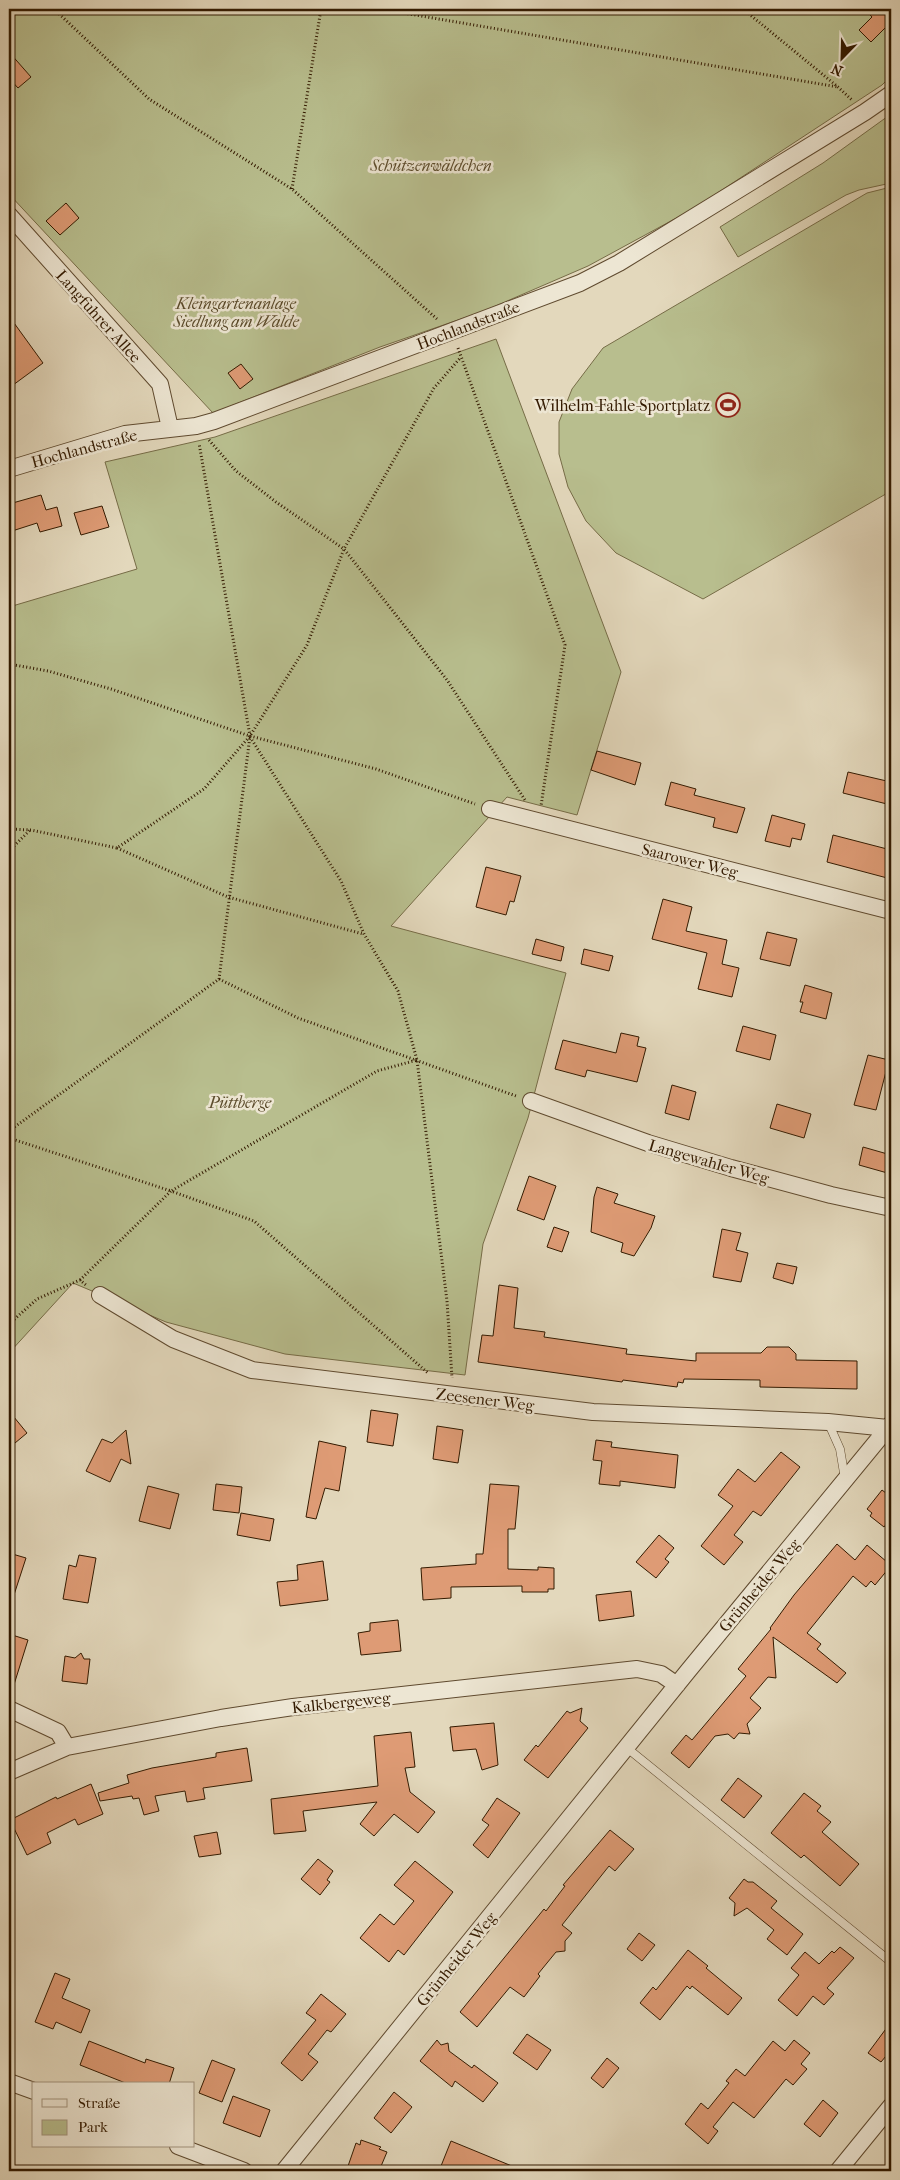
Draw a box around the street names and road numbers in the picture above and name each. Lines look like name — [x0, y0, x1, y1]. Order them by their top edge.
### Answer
street label: Langfuhrer Allee — [52, 266, 145, 367]
street label: Hochlandstraße — [414, 297, 522, 354]
street label: Hochlandstraße — [29, 425, 139, 472]
street label: Saarower Weg — [640, 839, 740, 882]
street label: Langewahler Weg — [646, 1135, 772, 1188]
street label: Zeesener Weg — [435, 1384, 536, 1415]
street label: Grünheider Weg — [715, 1534, 804, 1636]
street label: Kalkbergeweg — [291, 1688, 392, 1717]
street label: Grünheider Weg — [413, 1908, 501, 2010]

